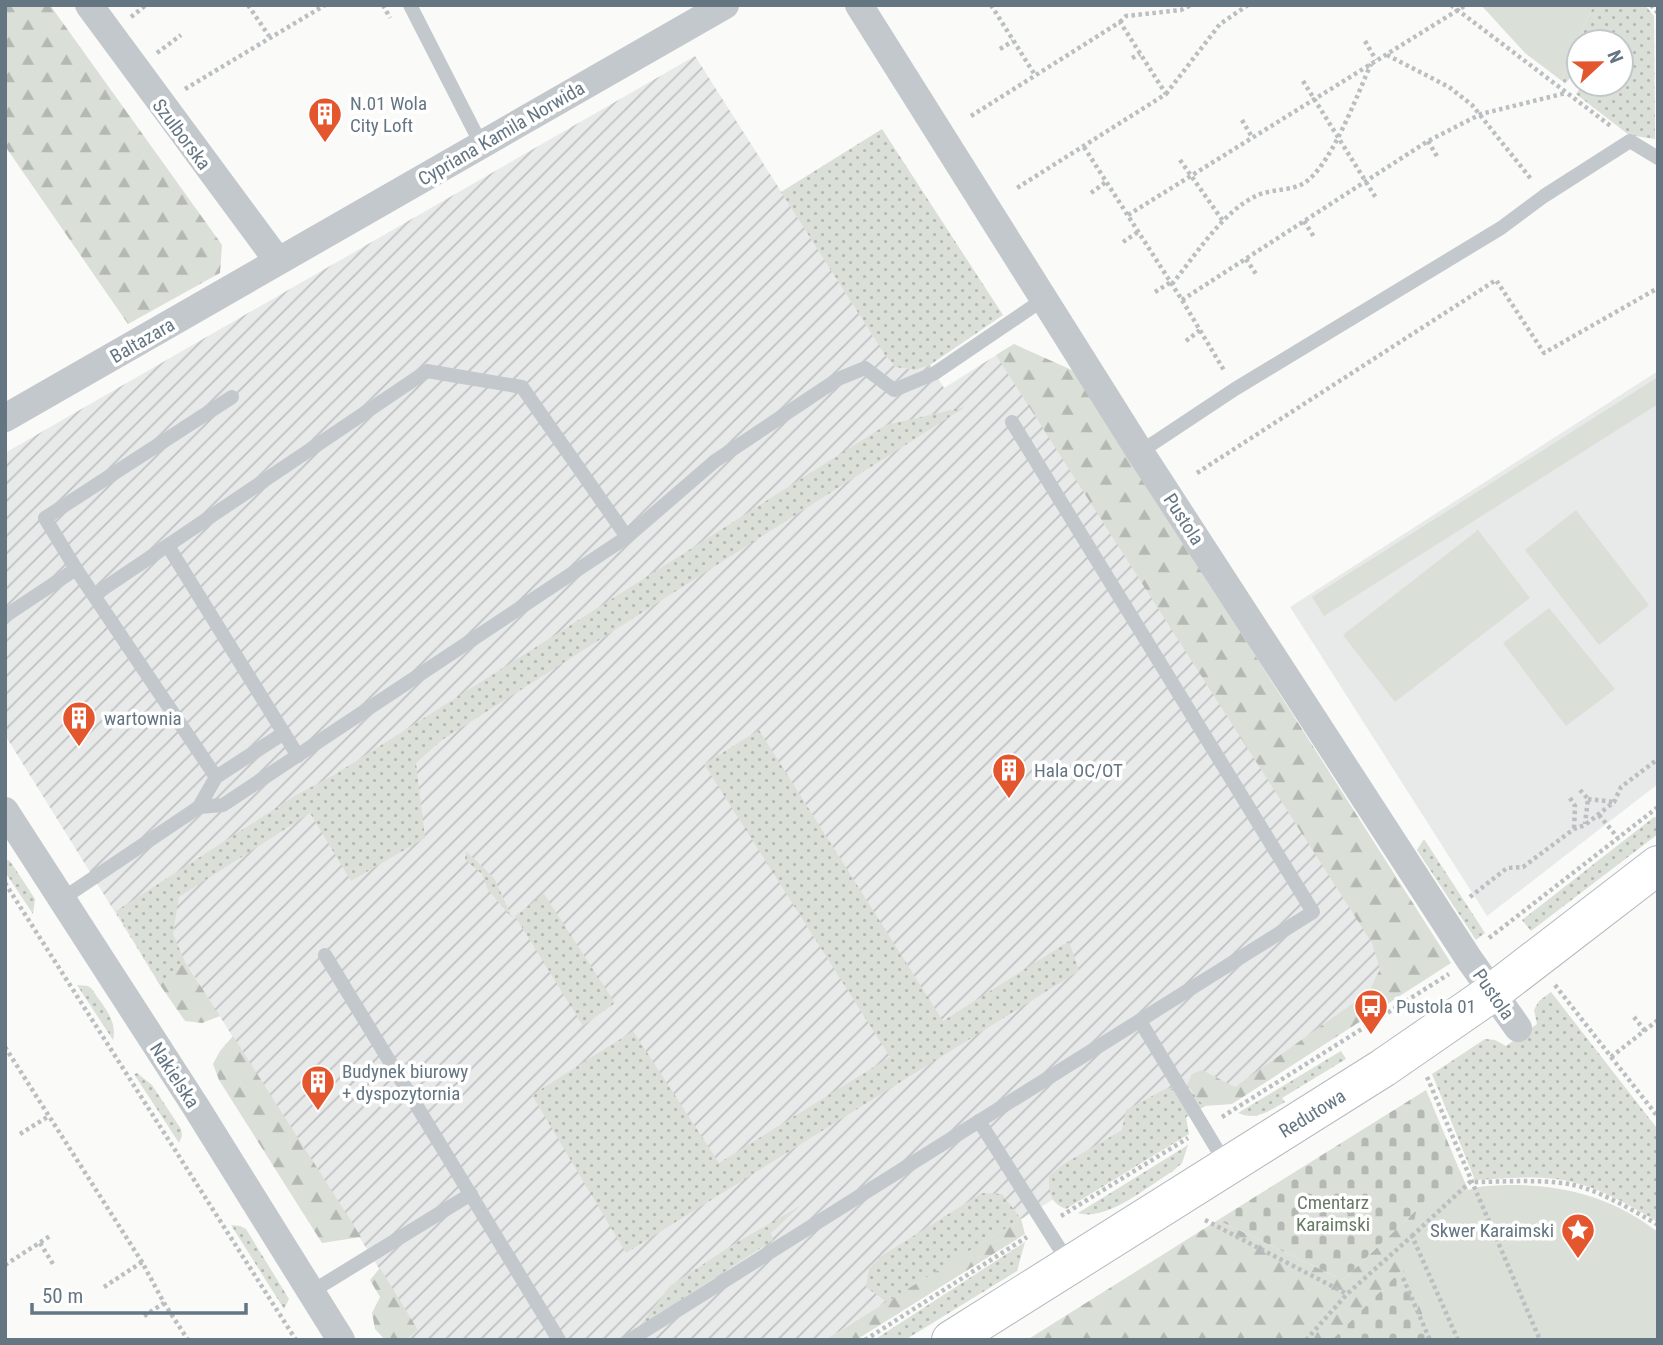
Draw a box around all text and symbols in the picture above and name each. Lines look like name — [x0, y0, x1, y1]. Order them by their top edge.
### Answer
north arrow — [1565, 28, 1635, 98]
text: N — [1602, 47, 1628, 67]
street label: Cypriana Kamila Norwida — [414, 76, 589, 190]
place label: N.01 Wola City Loft — [350, 92, 427, 137]
street label: Szulborska — [148, 94, 216, 174]
building icon: N.01 Wola City Loft — [306, 95, 344, 144]
street label: Baltazara — [106, 313, 179, 368]
street label: Pustola — [1158, 489, 1209, 549]
building icon: wartownia — [60, 699, 98, 748]
place label: wartownia — [104, 707, 182, 730]
building icon: Hala OC/OT — [990, 751, 1028, 800]
place label: Hala OC/OT — [1034, 759, 1123, 782]
street label: Pustola — [1468, 964, 1519, 1024]
bus stop icon: Pustola 01 — [1352, 987, 1390, 1036]
place label: Pustola 01 — [1396, 995, 1476, 1018]
street label: Nakielska — [145, 1038, 204, 1112]
place label: Budynek biurowy + dyspozytornia — [342, 1060, 468, 1105]
building icon: Budynek biurowy + dyspozytornia — [299, 1063, 337, 1112]
street label: Redutowa — [1275, 1084, 1350, 1143]
park label: Cmentarz Karaimski — [1296, 1191, 1370, 1236]
place icon: Skwer Karaimski — [1559, 1211, 1597, 1260]
place label: Skwer Karaimski — [1430, 1219, 1554, 1242]
scale bar — [32, 1272, 245, 1316]
text: 50 m — [42, 1284, 83, 1308]

